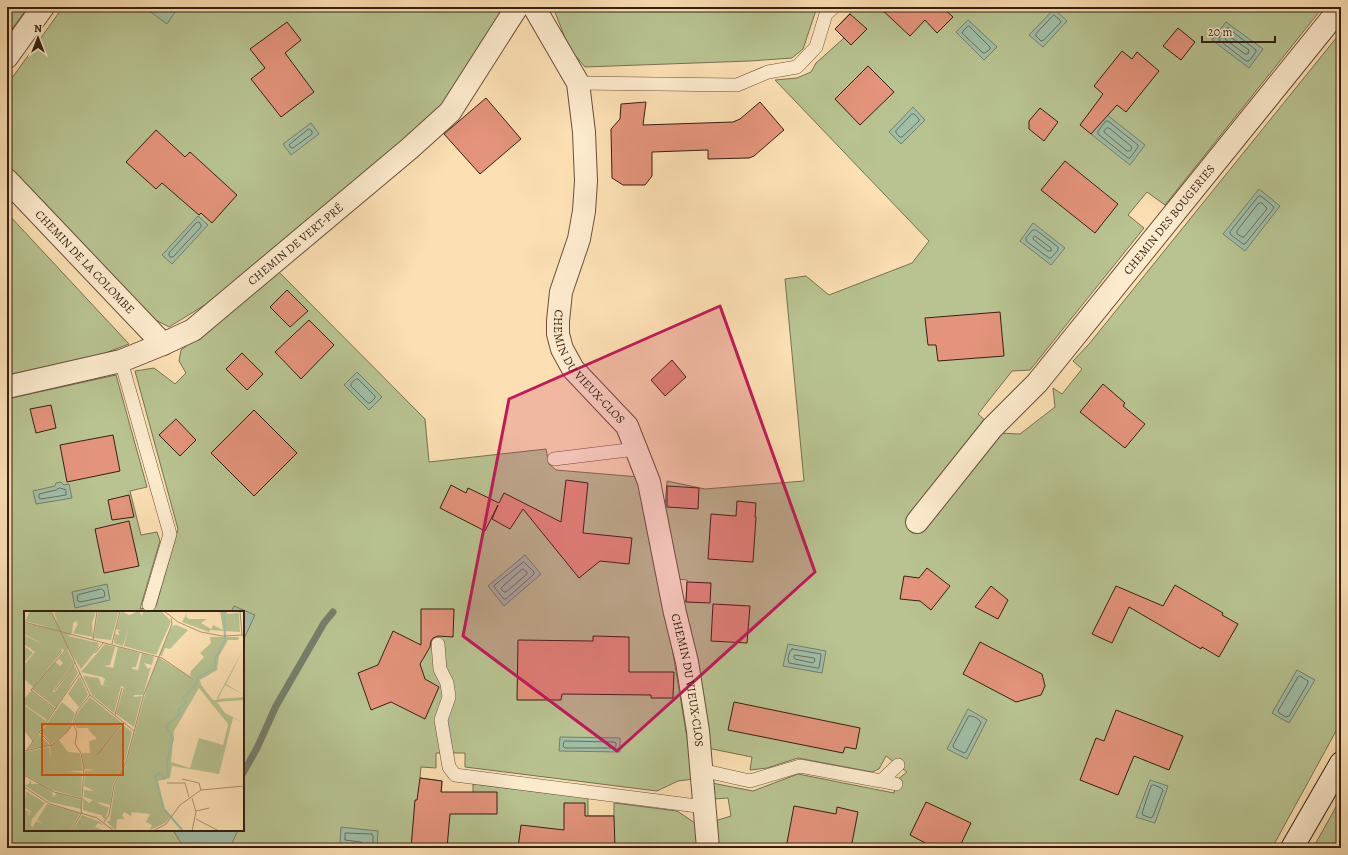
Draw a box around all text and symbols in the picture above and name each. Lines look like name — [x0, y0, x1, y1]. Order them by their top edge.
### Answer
north arrow — [18, 18, 58, 58]
scale bar — [1202, 18, 1275, 44]
text: N — [34, 21, 42, 36]
text: 20 m — [1208, 24, 1232, 40]
street label: CHEMIN DES BOUGERIES — [1120, 161, 1219, 278]
street label: CHEMIN DE VERT-PRÉ — [244, 200, 347, 289]
street label: CHEMIN DE LA COLOMBE — [32, 207, 138, 317]
street label: CHEMIN DU VIEUX-CLOS — [550, 309, 629, 427]
inset map — [24, 611, 244, 831]
street label: CHEMIN DU VIEUX-CLOS — [667, 612, 707, 747]

